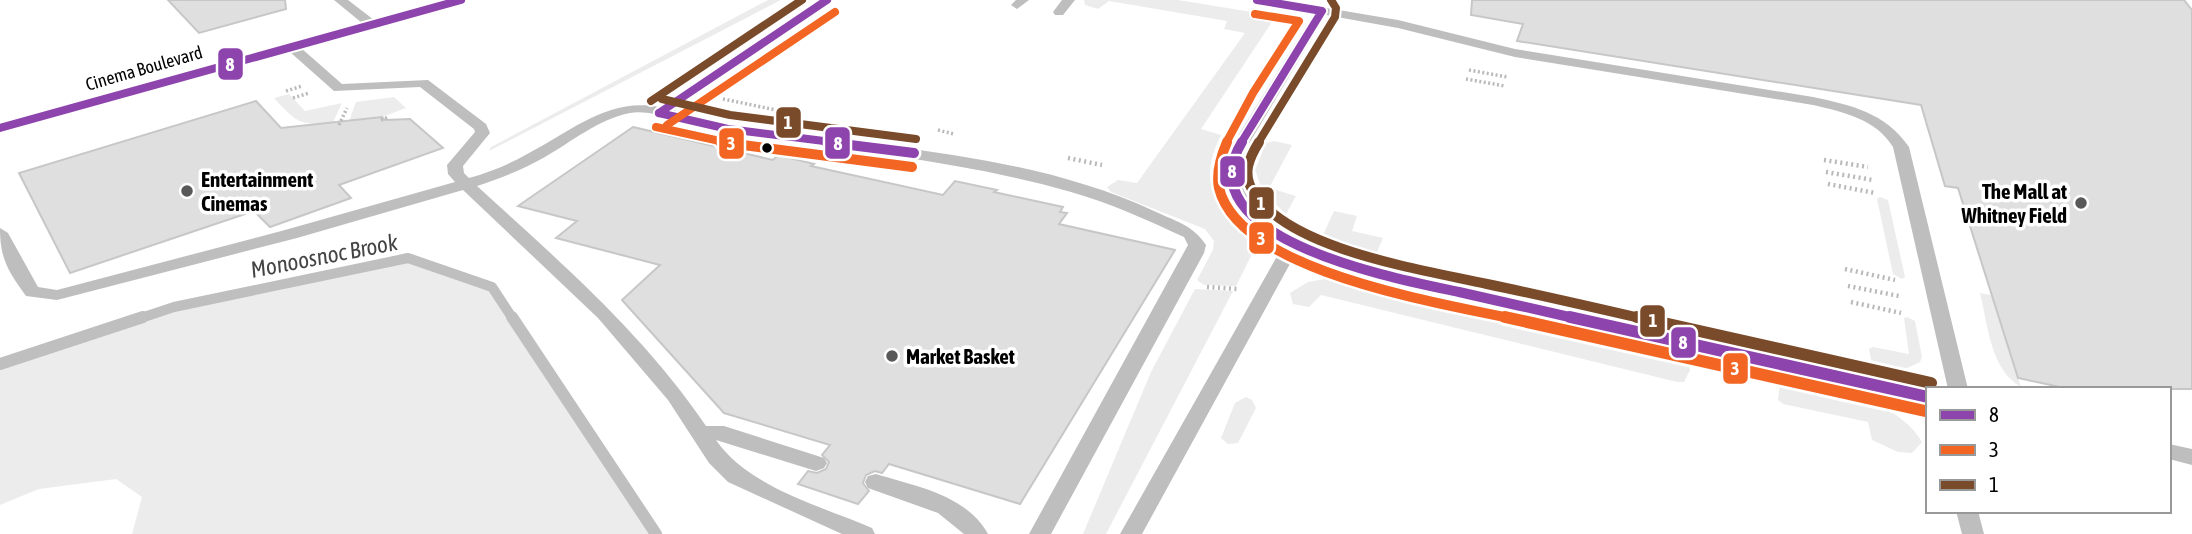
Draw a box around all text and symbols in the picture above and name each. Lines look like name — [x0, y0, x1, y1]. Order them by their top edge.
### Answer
street label: Cinema Boulevard — [83, 41, 205, 95]
line badge: 8 — [217, 47, 244, 81]
text: 8 — [226, 53, 235, 75]
line badge: 1 — [775, 106, 802, 139]
text: 1 — [784, 111, 793, 133]
line badge: 8 — [824, 126, 851, 160]
line badge: 3 — [718, 127, 745, 160]
text: 3 — [727, 132, 736, 154]
text: 8 — [834, 132, 843, 154]
unlabelled marker — [760, 141, 774, 155]
line badge: 8 — [1219, 155, 1246, 188]
text: 8 — [1228, 160, 1237, 182]
place label: Entertainment Cinemas — [201, 167, 313, 215]
place label: The Mall at Whitney Field — [1961, 179, 2067, 227]
marker: Entertainment Cinemas — [179, 183, 195, 199]
line badge: 1 — [1248, 186, 1275, 220]
text: 1 — [1257, 192, 1266, 214]
marker: The Mall at Whitney Field — [2073, 195, 2089, 211]
line badge: 3 — [1248, 221, 1275, 255]
text: 3 — [1257, 227, 1266, 249]
water label: Monoosnoc Brook — [248, 229, 401, 283]
line badge: 1 — [1639, 304, 1666, 338]
text: 1 — [1649, 309, 1658, 331]
line badge: 8 — [1670, 326, 1697, 359]
text: 8 — [1679, 331, 1688, 353]
place label: Market Basket — [906, 344, 1015, 368]
marker: Market Basket — [884, 348, 900, 364]
line badge: 3 — [1722, 352, 1749, 385]
text: 3 — [1731, 357, 1740, 379]
legend — [1926, 387, 2171, 513]
text: 8 — [1989, 402, 1999, 426]
text: 3 — [1989, 437, 1999, 461]
text: 1 — [1989, 472, 1999, 496]

